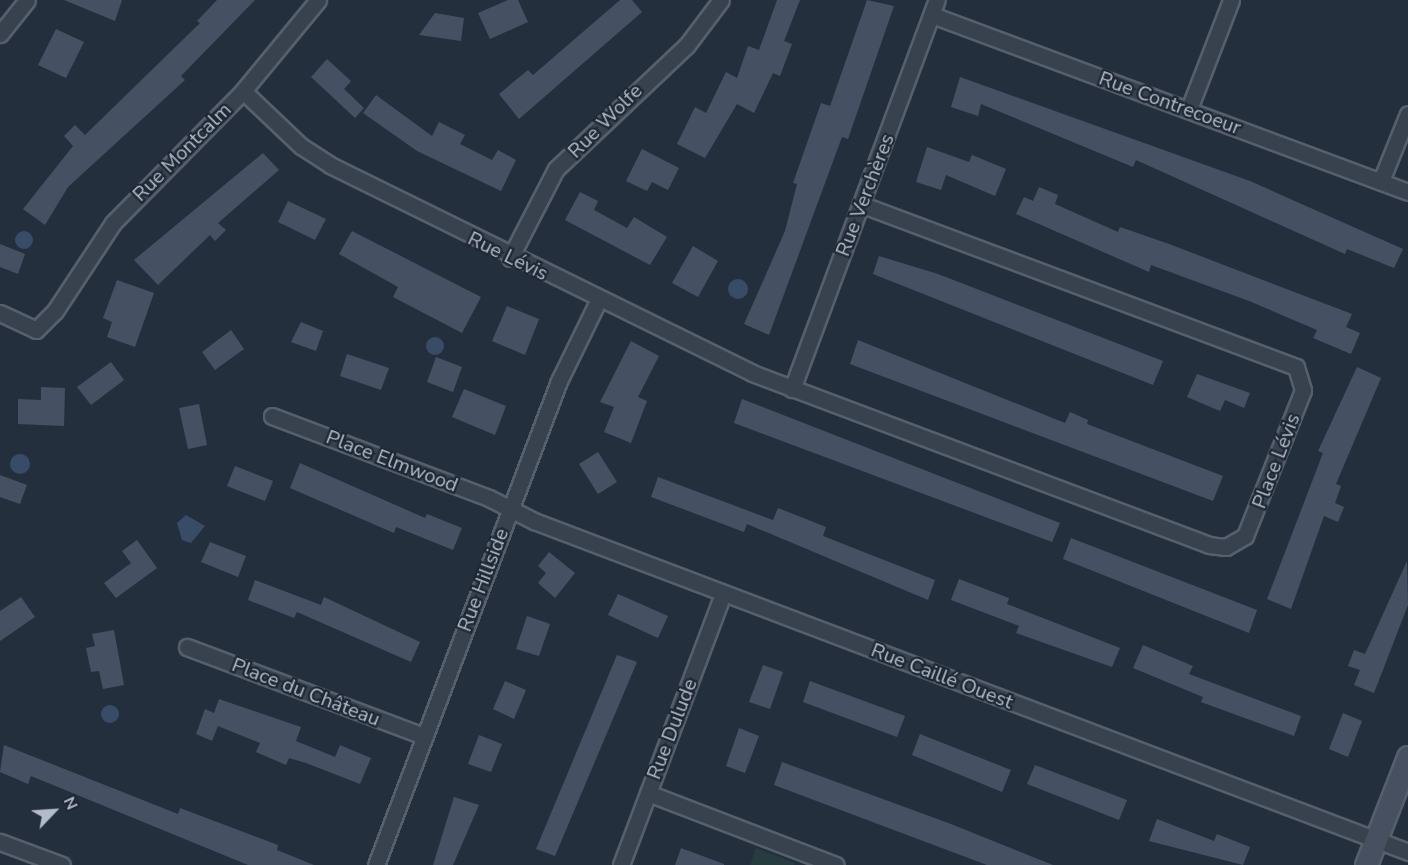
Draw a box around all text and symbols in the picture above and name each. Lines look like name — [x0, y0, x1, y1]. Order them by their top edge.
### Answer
street label: Rue Contrecoeur — [1096, 66, 1244, 140]
street label: Rue Wolfe — [563, 79, 647, 163]
street label: Rue Montcalm — [128, 98, 236, 206]
street label: Rue Verchères — [831, 130, 899, 260]
street label: Rue Lévis — [464, 226, 552, 286]
street label: Place Lévis — [1247, 410, 1305, 512]
street label: Place Elmwood — [323, 425, 461, 497]
street label: Rue Hillside — [452, 525, 514, 635]
street label: Rue Caillé Ouest — [868, 638, 1016, 714]
street label: Place du Château — [228, 653, 384, 731]
street label: Rue Dulude — [642, 675, 702, 783]
north arrow — [24, 781, 84, 841]
text: N — [58, 793, 83, 813]

